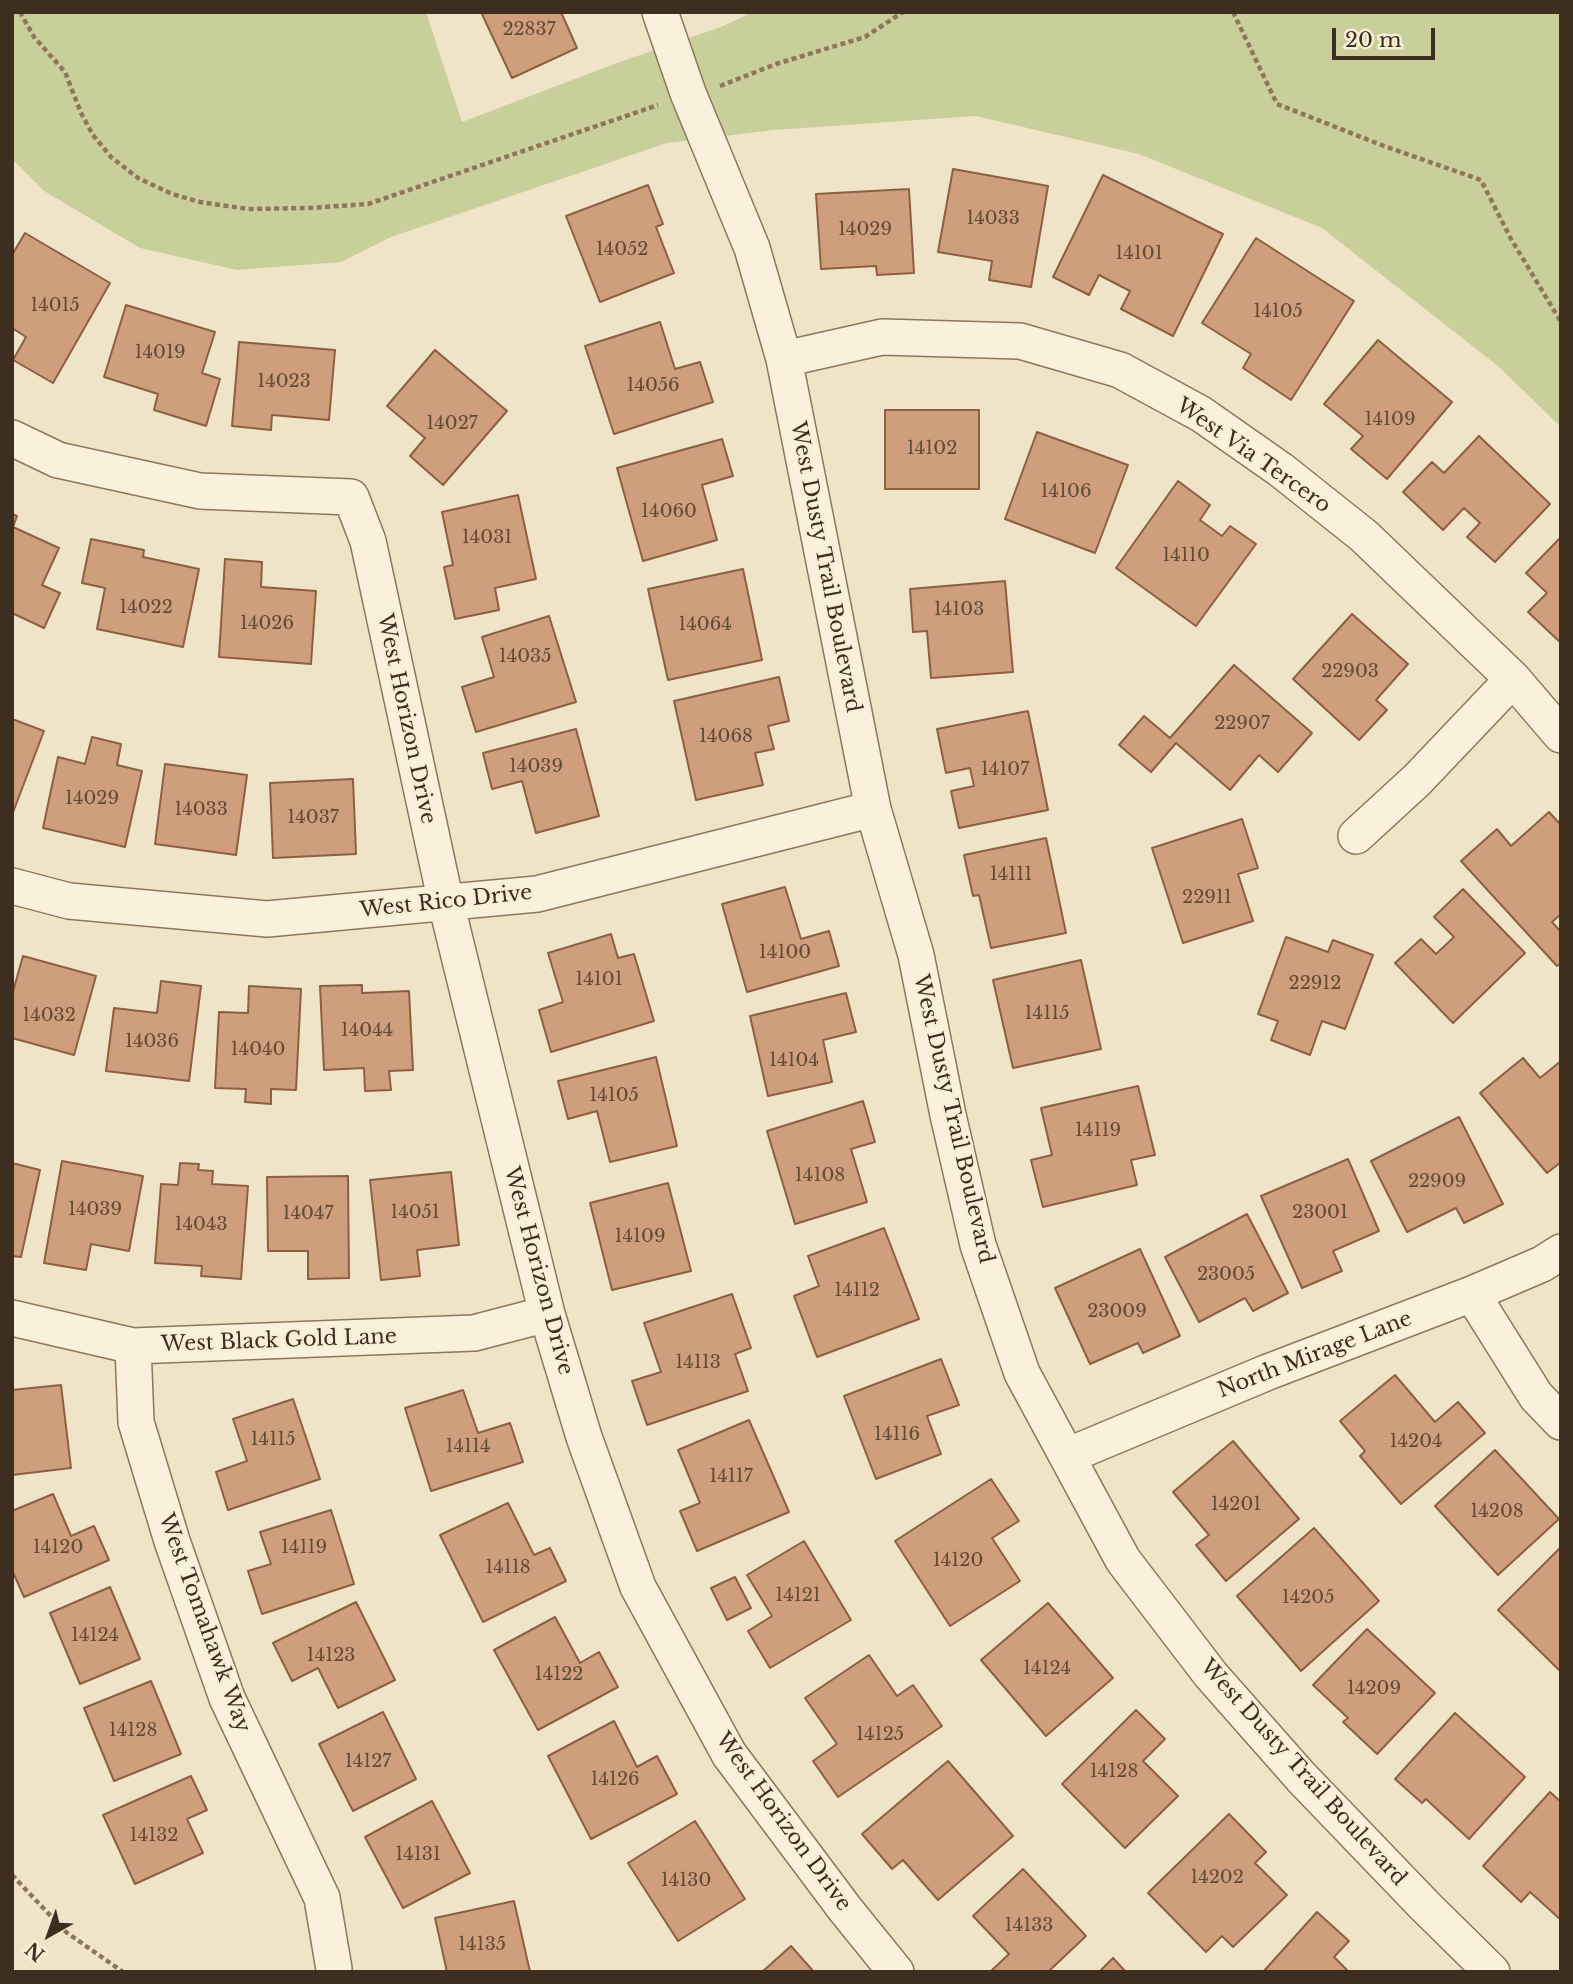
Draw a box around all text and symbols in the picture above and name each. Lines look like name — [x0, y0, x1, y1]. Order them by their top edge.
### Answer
scale bar — [1335, 14, 1438, 58]
house number: 22837 — [502, 19, 556, 41]
text: 20 m — [1345, 27, 1402, 53]
house number: 14033 — [966, 208, 1020, 230]
house number: 14029 — [838, 219, 892, 241]
house number: 14052 — [596, 239, 648, 261]
house number: 14101 — [1115, 243, 1163, 265]
house number: 14015 — [30, 295, 80, 317]
house number: 14105 — [1253, 301, 1303, 323]
house number: 14019 — [134, 342, 186, 364]
house number: 14023 — [257, 371, 311, 393]
house number: 14056 — [626, 375, 680, 397]
street label: West Via Tercero — [1171, 393, 1335, 519]
house number: 14109 — [1364, 409, 1416, 431]
house number: 14027 — [426, 413, 478, 435]
street label: West Dusty Trail Boulevard — [784, 419, 866, 715]
house number: 14102 — [907, 438, 957, 460]
house number: 14106 — [1040, 481, 1092, 503]
house number: 14060 — [641, 501, 697, 523]
house number: 14031 — [462, 527, 512, 549]
house number: 14110 — [1162, 545, 1210, 567]
house number: 14022 — [119, 597, 173, 619]
house number: 14103 — [934, 599, 984, 621]
street label: West Horizon Drive — [371, 612, 441, 826]
house number: 14026 — [240, 613, 294, 635]
house number: 14064 — [678, 614, 732, 636]
house number: 14035 — [499, 646, 551, 668]
house number: 22903 — [1321, 661, 1379, 683]
house number: 22907 — [1214, 713, 1270, 735]
house number: 14068 — [699, 726, 753, 748]
house number: 14039 — [509, 756, 563, 778]
house number: 14107 — [981, 759, 1029, 781]
house number: 14029 — [65, 788, 119, 810]
house number: 14033 — [174, 799, 228, 821]
house number: 14037 — [287, 807, 339, 829]
house number: 14111 — [990, 864, 1032, 886]
street label: West Rico Drive — [358, 880, 534, 924]
house number: 22911 — [1182, 887, 1232, 909]
house number: 14100 — [759, 942, 811, 964]
house number: 14101 — [575, 969, 623, 991]
street label: West Dusty Trail Boulevard — [907, 972, 999, 1266]
house number: 22912 — [1289, 973, 1341, 995]
house number: 14115 — [1025, 1003, 1069, 1025]
house number: 14032 — [22, 1005, 76, 1027]
house number: 14044 — [341, 1020, 393, 1042]
house number: 14036 — [125, 1031, 179, 1053]
house number: 14040 — [231, 1039, 285, 1061]
house number: 14104 — [769, 1050, 819, 1072]
house number: 14105 — [589, 1085, 639, 1107]
house number: 14119 — [1075, 1120, 1121, 1142]
street label: West Horizon Drive — [498, 1164, 578, 1378]
house number: 14108 — [795, 1165, 845, 1187]
house number: 22909 — [1408, 1171, 1466, 1193]
house number: 14039 — [68, 1199, 122, 1221]
house number: 14051 — [390, 1202, 440, 1224]
house number: 23001 — [1292, 1202, 1348, 1224]
house number: 14047 — [283, 1203, 333, 1225]
house number: 14043 — [174, 1214, 228, 1236]
house number: 14109 — [614, 1226, 666, 1248]
house number: 23005 — [1197, 1264, 1255, 1286]
house number: 14112 — [834, 1280, 880, 1302]
house number: 23009 — [1087, 1301, 1147, 1323]
street label: North Mirage Lane — [1214, 1306, 1416, 1404]
street label: West Black Gold Lane — [161, 1324, 397, 1358]
house number: 14113 — [675, 1352, 721, 1374]
house number: 14116 — [874, 1424, 920, 1446]
house number: 14115 — [251, 1429, 295, 1451]
house number: 14204 — [1389, 1431, 1443, 1453]
house number: 14114 — [445, 1436, 491, 1458]
house number: 14117 — [709, 1466, 753, 1488]
house number: 14201 — [1211, 1494, 1261, 1516]
house number: 14208 — [1470, 1501, 1524, 1523]
street label: West Tomahawk Way — [153, 1510, 255, 1736]
house number: 14120 — [33, 1537, 83, 1559]
house number: 14119 — [281, 1537, 327, 1559]
house number: 14120 — [933, 1550, 983, 1572]
house number: 14118 — [485, 1557, 531, 1579]
house number: 14121 — [775, 1585, 821, 1607]
house number: 14205 — [1282, 1587, 1334, 1609]
house number: 14124 — [71, 1625, 119, 1647]
house number: 14123 — [307, 1645, 355, 1667]
street label: West Dusty Trail Boulevard — [1195, 1655, 1411, 1891]
house number: 14124 — [1023, 1658, 1071, 1680]
house number: 14122 — [535, 1664, 583, 1686]
house number: 14209 — [1347, 1678, 1401, 1700]
house number: 14128 — [109, 1720, 157, 1742]
house number: 14125 — [856, 1724, 904, 1746]
street label: West Horizon Drive — [710, 1728, 856, 1916]
house number: 14127 — [345, 1751, 391, 1773]
house number: 14128 — [1090, 1761, 1138, 1783]
house number: 14126 — [590, 1769, 640, 1791]
house number: 14132 — [130, 1825, 178, 1847]
house number: 14131 — [395, 1844, 441, 1866]
house number: 14202 — [1190, 1867, 1244, 1889]
house number: 14130 — [661, 1870, 711, 1892]
north arrow — [14, 1900, 84, 1970]
house number: 14133 — [1005, 1915, 1053, 1937]
house number: 14135 — [458, 1934, 506, 1956]
text: N — [21, 1937, 49, 1966]

